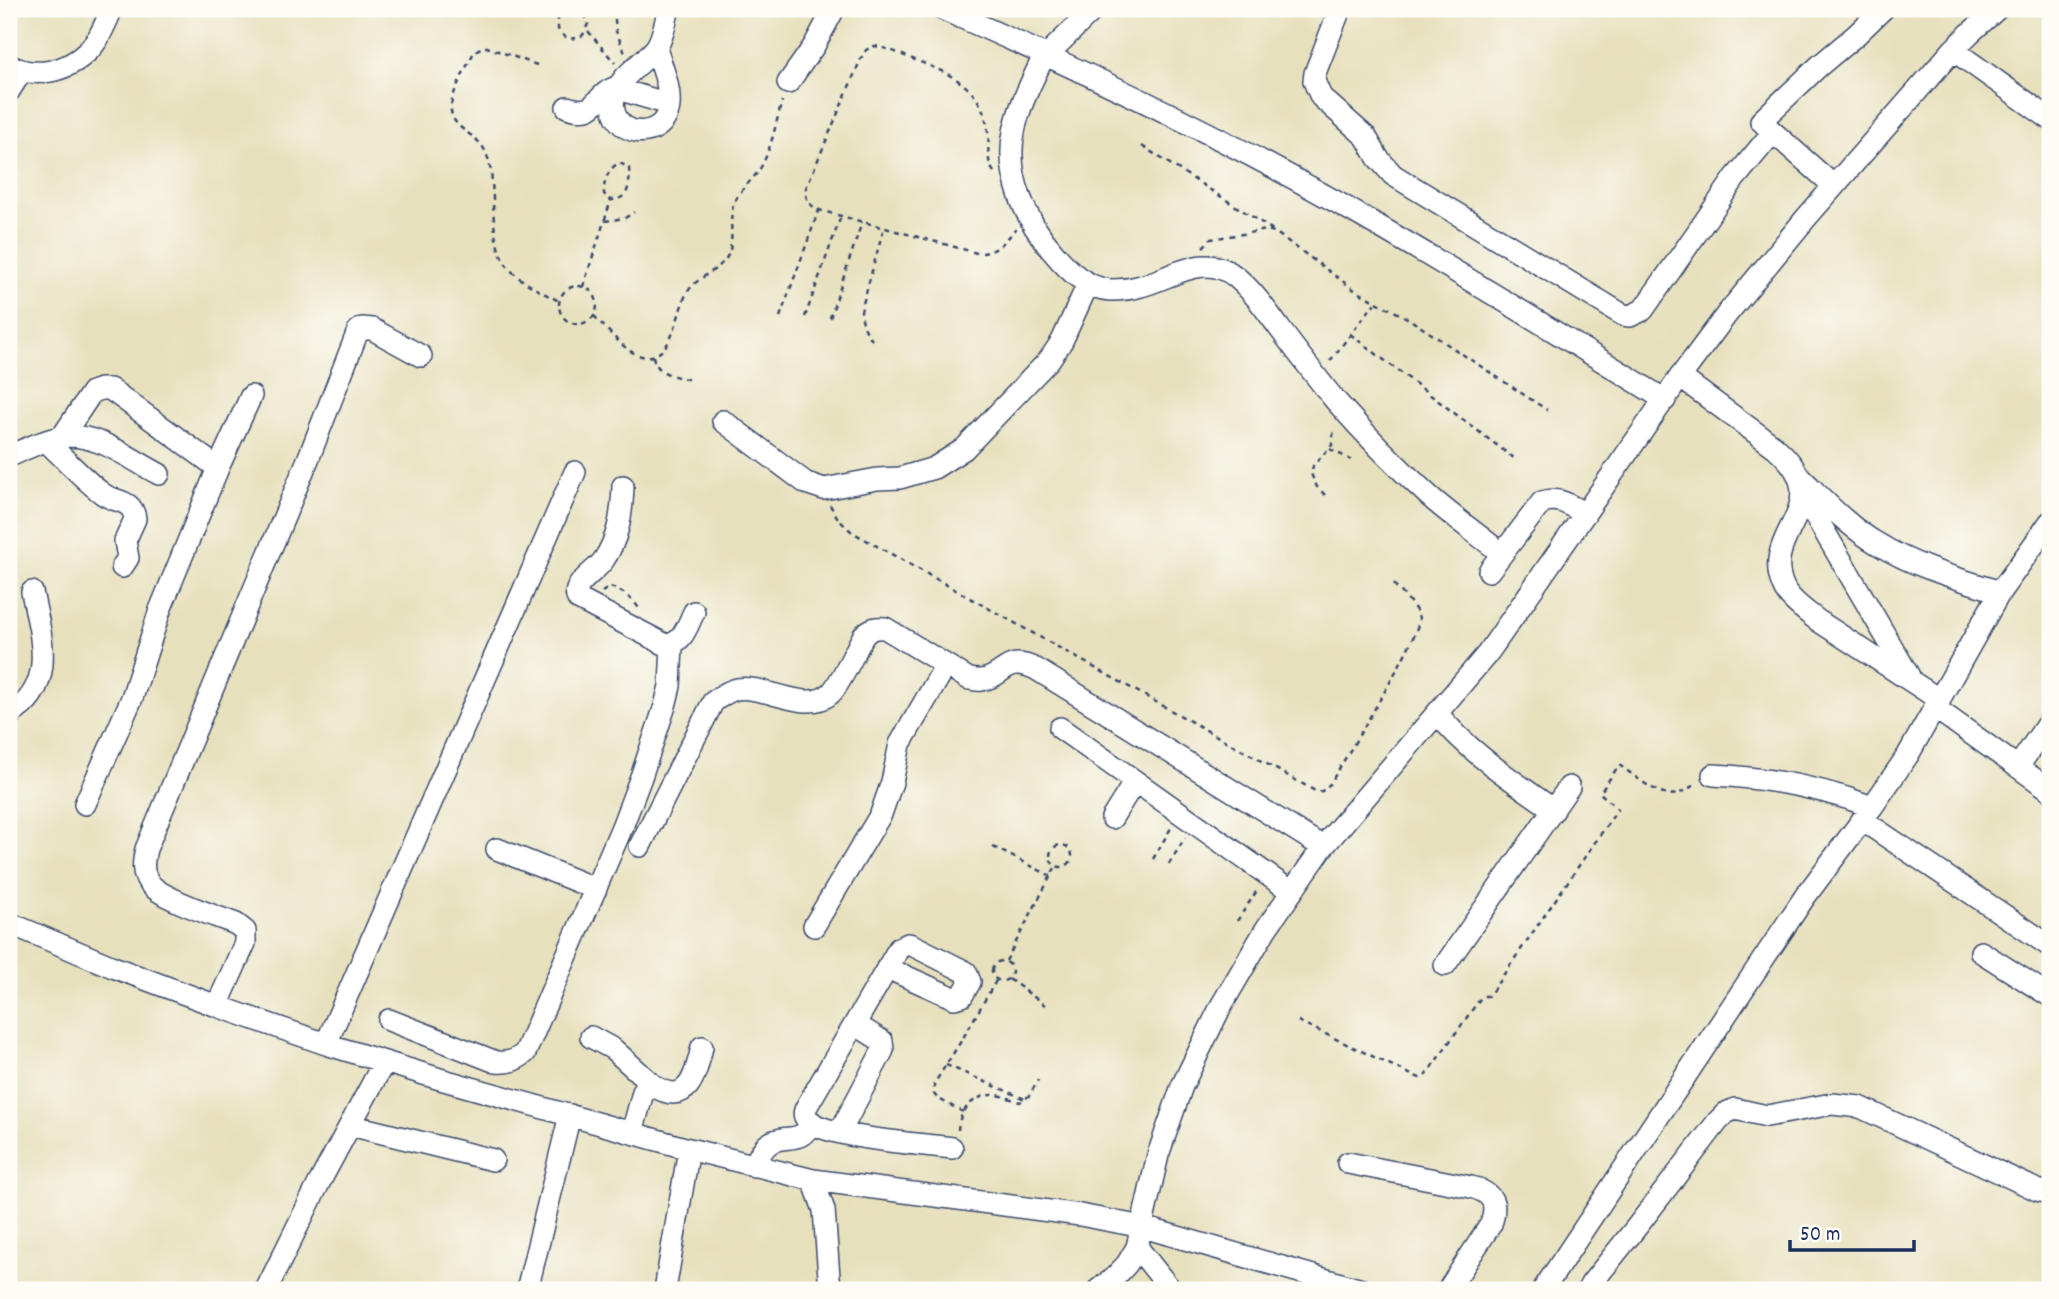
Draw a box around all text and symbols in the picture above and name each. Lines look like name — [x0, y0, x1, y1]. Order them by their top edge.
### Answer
scale bar — [1790, 1208, 1914, 1252]
text: 50 m — [1800, 1221, 1840, 1251]

